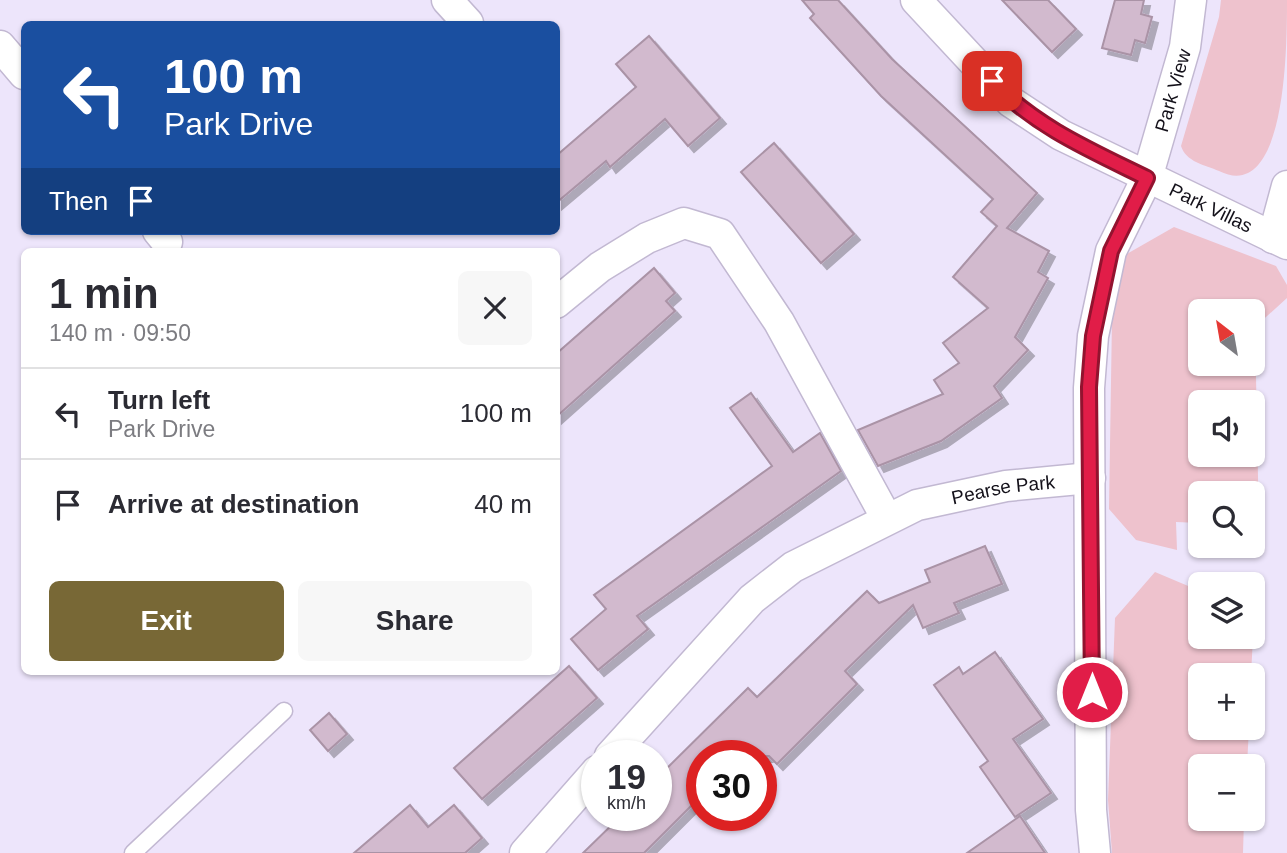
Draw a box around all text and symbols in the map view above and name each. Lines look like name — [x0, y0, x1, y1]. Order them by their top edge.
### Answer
street label: Park View — [1150, 46, 1194, 134]
icon: left — [49, 49, 140, 140]
text: 100 m — [164, 49, 303, 103]
pin — [962, 51, 1022, 111]
icon: arrive — [973, 62, 1011, 100]
text: Park Drive — [164, 106, 313, 142]
street label: Park Villas — [1166, 179, 1256, 236]
icon: arrive — [122, 182, 160, 220]
text: Then — [49, 186, 108, 216]
text: 1 min — [49, 270, 159, 317]
button: close — [458, 271, 532, 345]
north arrow — [1188, 299, 1265, 376]
map controls — [1188, 299, 1265, 831]
text: 140 m · 09:50 — [49, 320, 191, 346]
text: Turn left — [108, 385, 210, 415]
button: sound — [1188, 390, 1265, 467]
icon: left — [49, 395, 87, 433]
text: 100 m — [460, 398, 532, 428]
text: Park Drive — [108, 416, 215, 442]
street label: Pearse Park — [949, 471, 1056, 508]
button: search — [1188, 481, 1265, 558]
icon: arrive — [49, 486, 87, 524]
text: Arrive at destination — [108, 489, 359, 519]
text: 40 m — [474, 489, 532, 519]
button: layers — [1188, 572, 1265, 649]
button: Exit — [49, 581, 284, 661]
button: Share — [298, 581, 532, 661]
position arrow — [1055, 655, 1129, 729]
button: + — [1188, 663, 1265, 740]
speed limit sign: 30 — [686, 740, 777, 831]
button: − — [1188, 754, 1265, 831]
text: 19 — [607, 757, 646, 796]
text: km/h — [607, 793, 646, 813]

